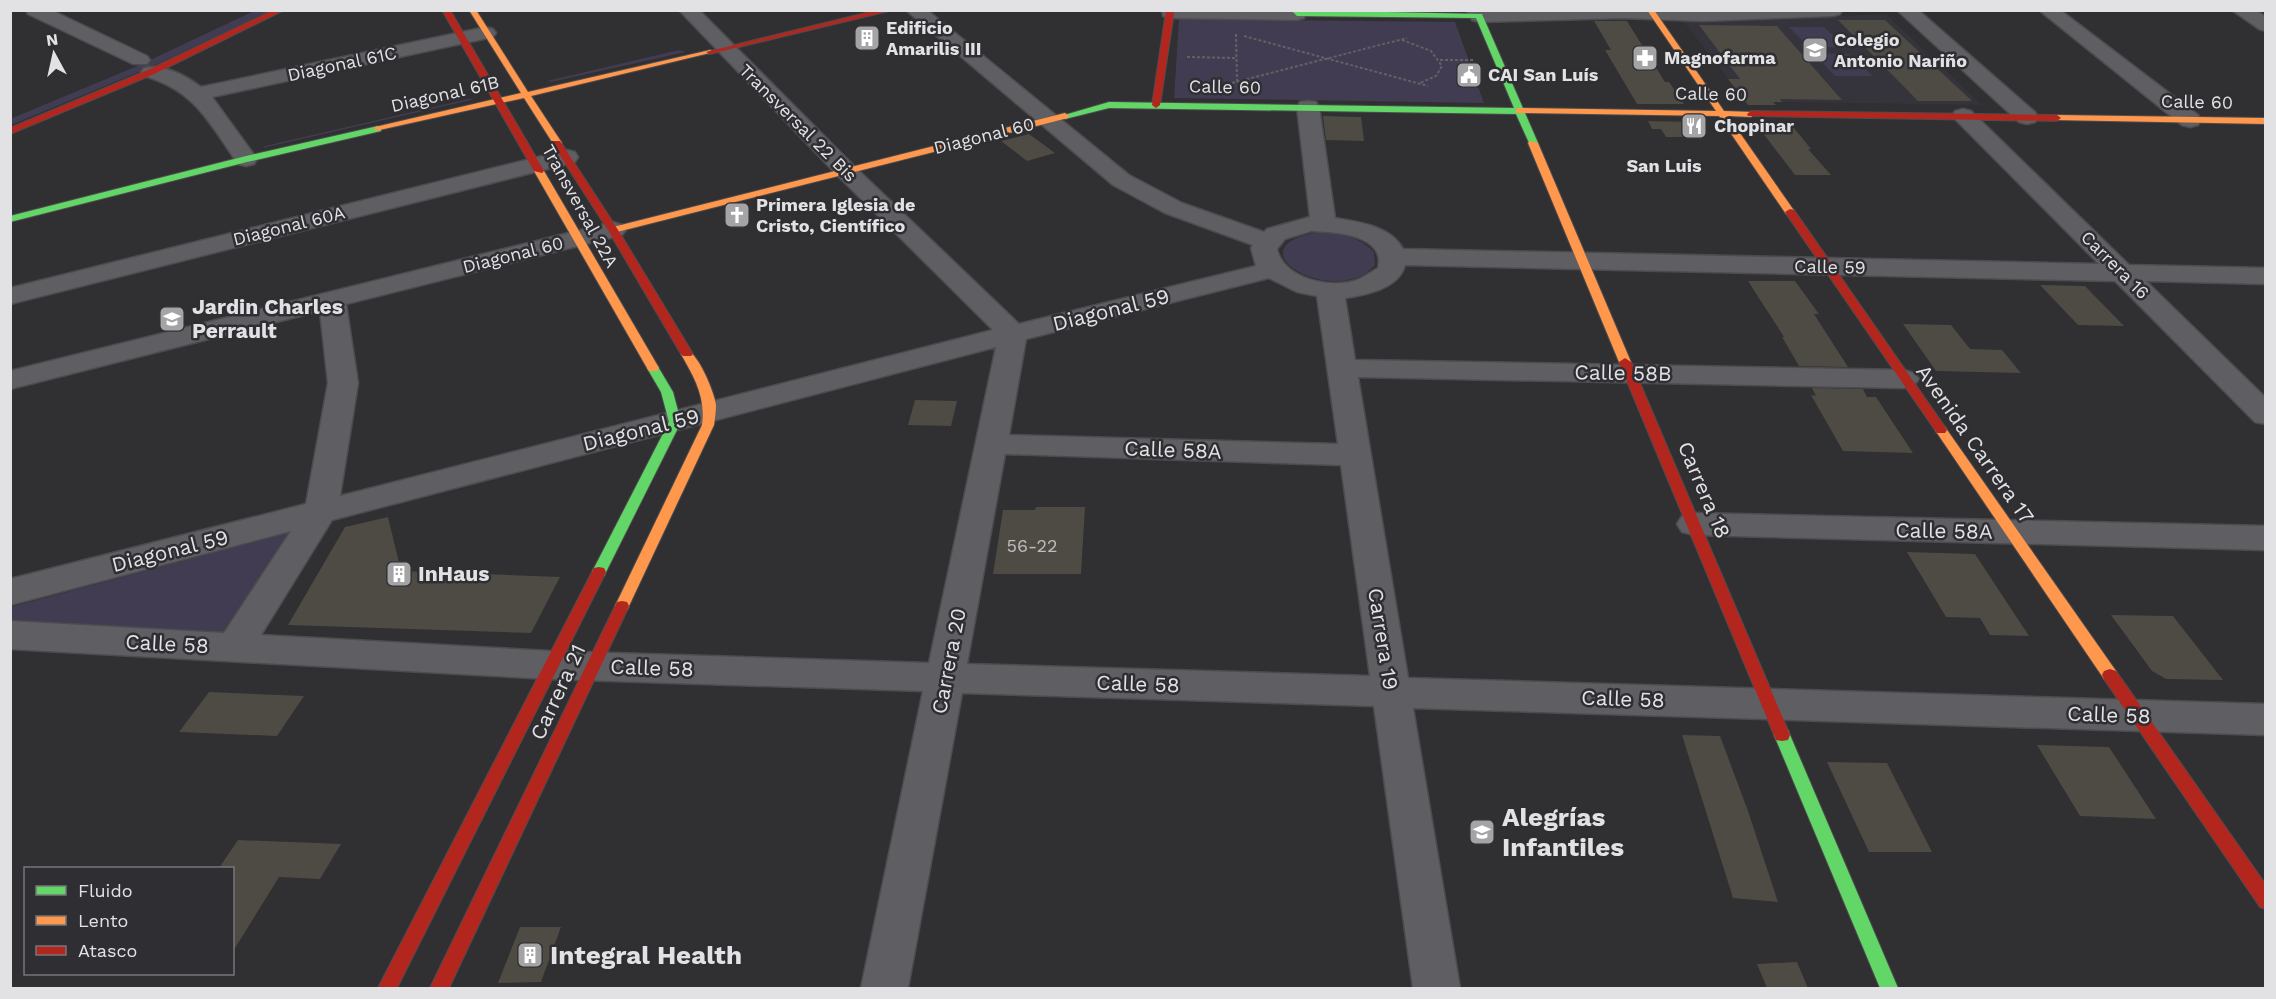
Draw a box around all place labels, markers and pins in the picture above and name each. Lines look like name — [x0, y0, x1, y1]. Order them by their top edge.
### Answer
place label: Edificio Amarilis III — [886, 17, 982, 59]
building icon: Edificio Amarilis III — [852, 23, 882, 53]
place label: Colegio Antonio Nariño — [1834, 29, 1967, 71]
school or university icon: Colegio Antonio Nariño — [1800, 35, 1830, 65]
pharmacy icon: Magnofarma — [1630, 43, 1660, 73]
place label: Magnofarma — [1664, 47, 1776, 68]
public building icon: CAI San Luís — [1454, 60, 1484, 90]
place label: CAI San Luís — [1488, 64, 1599, 85]
restaurant icon: Chopinar — [1679, 111, 1709, 141]
place label: Chopinar — [1714, 115, 1794, 136]
place label: Primera Iglesia de Cristo, Científico — [756, 194, 915, 236]
church icon: Primera Iglesia de Cristo, Científico — [722, 200, 752, 230]
place label: Jardin Charles Perrault — [192, 294, 343, 343]
school or university icon: Jardin Charles Perrault — [157, 304, 187, 334]
building icon: InHaus — [384, 559, 414, 589]
place label: InHaus — [418, 561, 490, 586]
place label: Alegrías Infantiles — [1502, 802, 1624, 862]
school or university icon: Alegrías Infantiles — [1467, 817, 1497, 847]
building icon: Integral Health — [515, 940, 545, 970]
place label: Integral Health — [550, 940, 742, 970]

